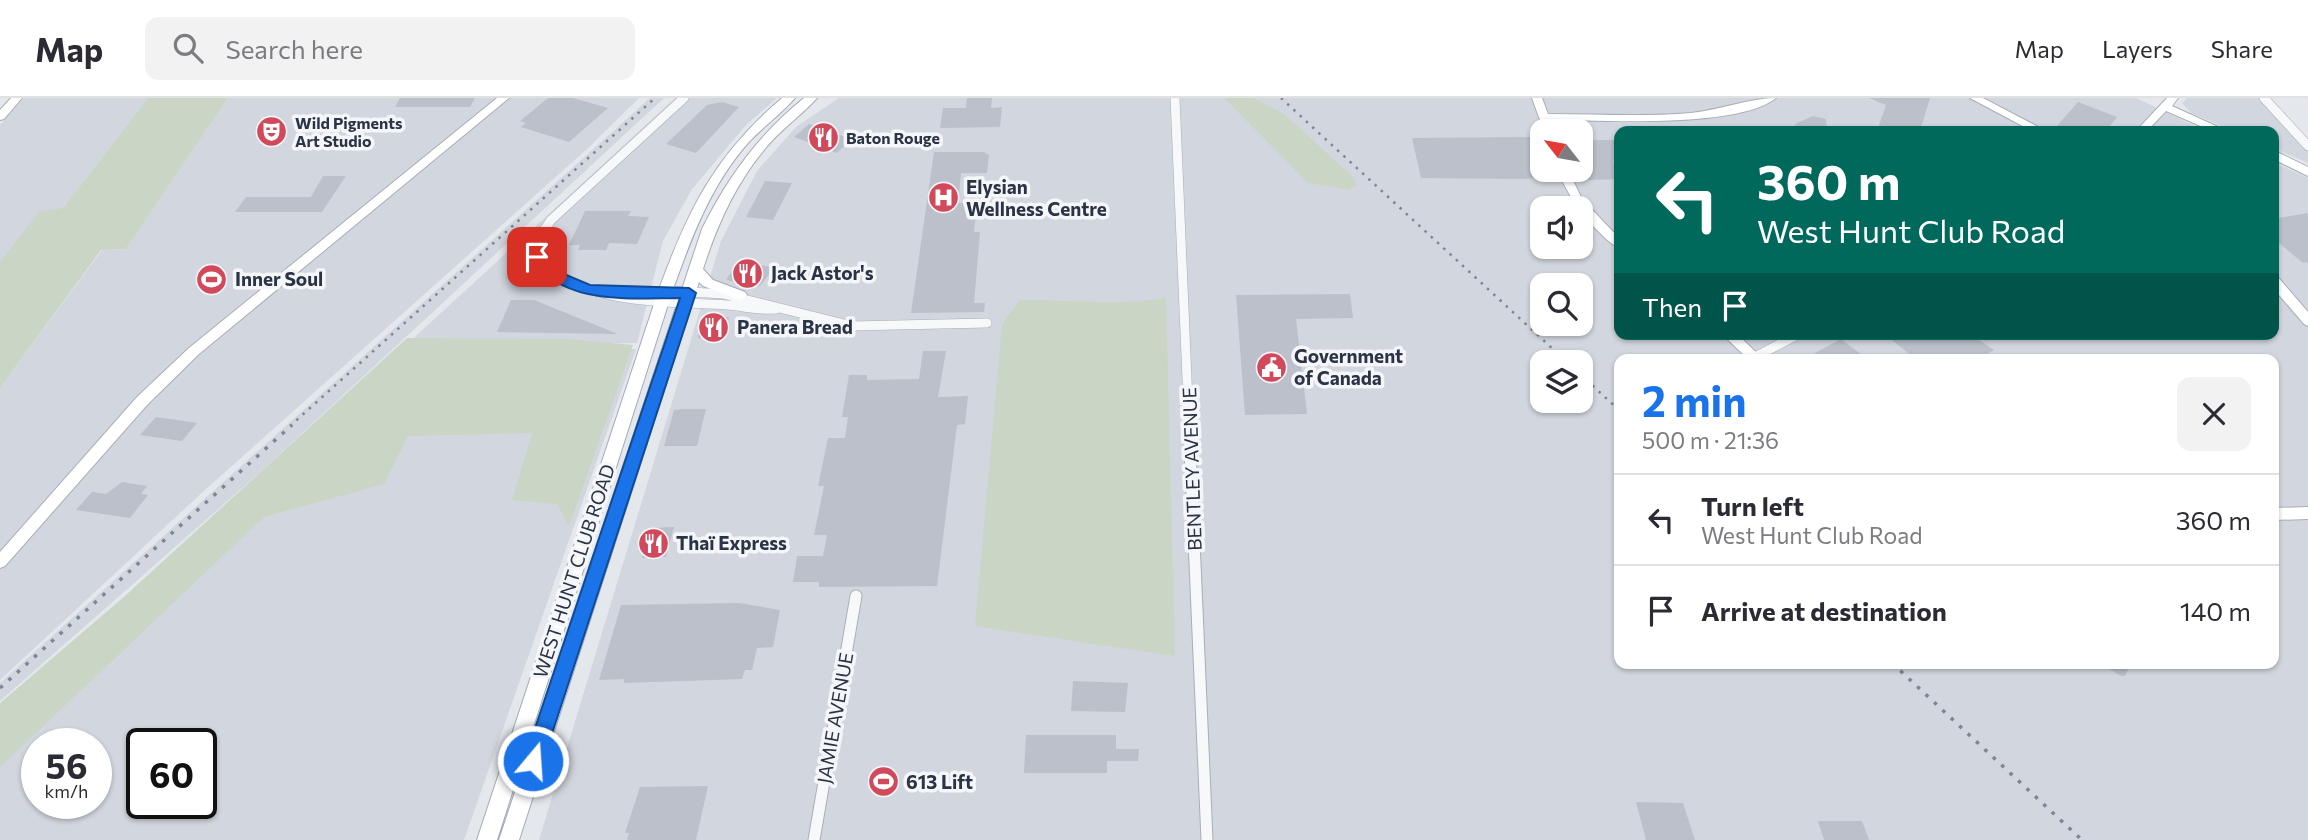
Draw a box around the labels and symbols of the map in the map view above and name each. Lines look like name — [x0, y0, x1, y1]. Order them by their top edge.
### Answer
place label: Wild Pigments Art Studio — [295, 113, 402, 150]
theatre icon: Wild Pigments Art Studio — [255, 115, 289, 149]
north arrow — [1530, 119, 1592, 182]
restaurant icon: Baton Rouge — [806, 121, 840, 155]
place label: Baton Rouge — [846, 128, 940, 147]
place label: Elysian Wellness Centre — [966, 175, 1107, 220]
hospital icon: Elysian Wellness Centre — [926, 181, 960, 215]
pin — [507, 227, 567, 287]
restaurant icon: Jack Astor's — [731, 256, 765, 290]
place label: Jack Astor's — [771, 261, 874, 284]
sports icon: Inner Soul — [195, 262, 229, 296]
place label: Inner Soul — [235, 267, 323, 290]
restaurant icon: Panera Bread — [697, 310, 731, 344]
place label: Panera Bread — [737, 315, 853, 338]
place label: Government of Canada — [1294, 344, 1403, 389]
public building icon: Government of Canada — [1254, 350, 1288, 384]
street label: BENTLEY AVENUE — [1177, 387, 1206, 551]
street label: WEST HUNT CLUB ROAD — [528, 461, 619, 681]
restaurant icon: Thaï Express — [636, 526, 670, 560]
place label: Thaï Express — [676, 531, 787, 554]
street label: JAMIE AVENUE — [812, 651, 857, 785]
position arrow — [496, 724, 570, 798]
speed limit sign: 60 — [126, 728, 217, 819]
sports icon: 613 Lift — [866, 765, 900, 799]
place label: 613 Lift — [906, 770, 973, 793]

